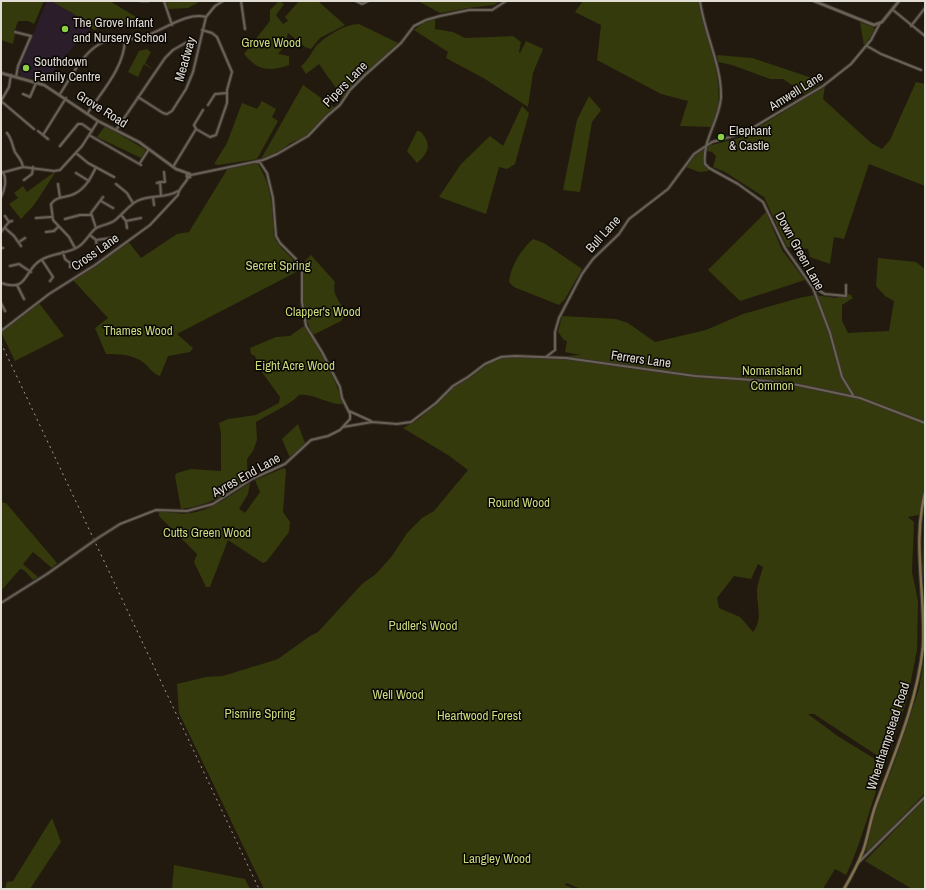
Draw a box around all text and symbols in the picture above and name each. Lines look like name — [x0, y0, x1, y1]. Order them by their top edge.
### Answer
place label: The Grove Infant and Nursery School — [73, 14, 167, 46]
marker: The Grove Infant and Nursery School — [60, 24, 70, 34]
street label: Meadway — [171, 34, 200, 83]
park label: Grove Wood — [241, 34, 301, 51]
place label: Southdown Family Centre — [34, 53, 100, 85]
street label: Pipers Lane — [319, 57, 371, 111]
marker: Southdown Family Centre — [21, 63, 31, 73]
street label: Amwell Lane — [765, 68, 826, 115]
street label: Grove Road — [73, 87, 131, 131]
place label: Elephant & Castle — [729, 122, 771, 154]
marker: Elephant & Castle — [716, 132, 726, 142]
street label: Down Green Lane — [772, 209, 828, 293]
street label: Bull Lane — [582, 212, 624, 256]
street label: Cross Lane — [68, 229, 122, 275]
park label: Secret Spring — [245, 257, 311, 274]
park label: Clapper's Wood — [285, 303, 361, 320]
park label: Thames Wood — [103, 322, 173, 339]
street label: Ferrers Lane — [610, 346, 672, 372]
park label: Eight Acre Wood — [255, 357, 335, 374]
park label: Nomansland Common — [742, 362, 802, 394]
street label: Ayres End Lane — [208, 449, 283, 501]
park label: Round Wood — [488, 494, 550, 511]
park label: Cutts Green Wood — [163, 524, 251, 541]
park label: Pudler's Wood — [389, 617, 457, 634]
street label: Wheathampstead Road — [863, 680, 913, 792]
park label: Well Wood — [372, 686, 424, 703]
park label: Pismire Spring — [224, 705, 296, 722]
park label: Heartwood Forest — [437, 707, 521, 724]
park label: Langley Wood — [463, 850, 531, 867]

